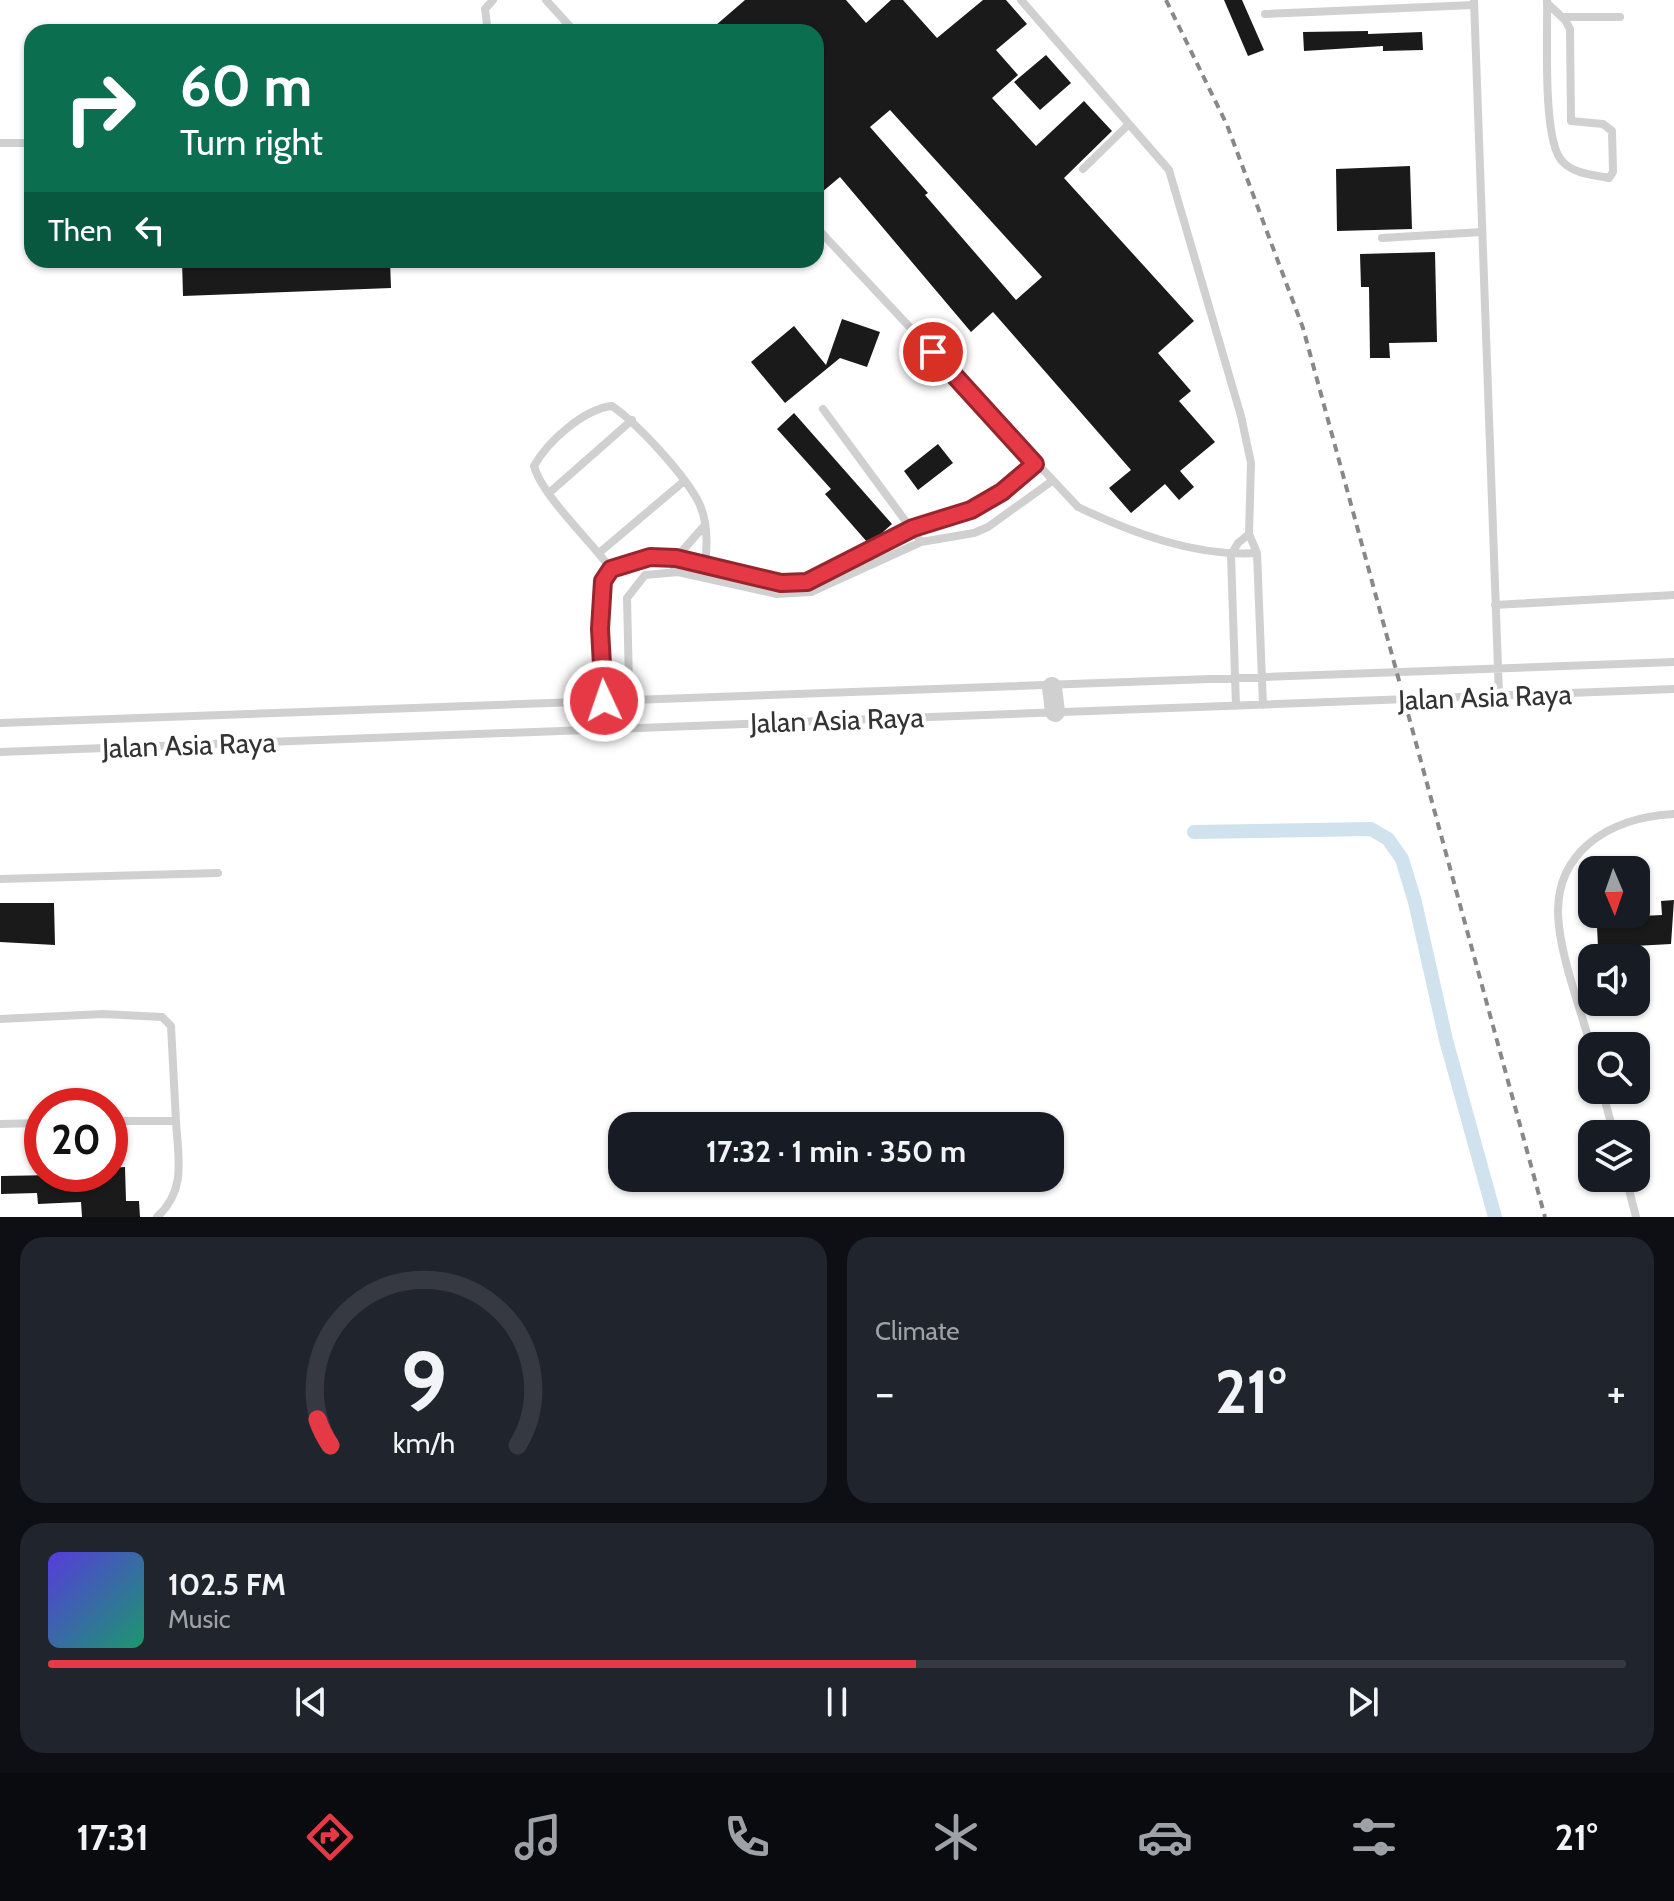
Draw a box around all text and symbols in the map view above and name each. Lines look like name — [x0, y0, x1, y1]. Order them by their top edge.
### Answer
text: 60 m — [180, 52, 312, 120]
icon: right — [48, 56, 152, 160]
text: Turn right — [180, 120, 323, 164]
icon: left — [128, 208, 172, 252]
text: Then — [48, 212, 112, 249]
pin — [899, 318, 967, 386]
icon: arrive — [911, 330, 955, 374]
position arrow — [562, 659, 646, 743]
street label: Jalan Asia Raya — [1397, 677, 1573, 717]
street label: Jalan Asia Raya — [749, 700, 925, 740]
street label: Jalan Asia Raya — [101, 725, 277, 765]
north arrow — [1578, 856, 1650, 928]
map controls — [1578, 856, 1650, 1192]
button: sound — [1578, 944, 1650, 1016]
button: search — [1578, 1032, 1650, 1104]
speed limit sign: 20 — [24, 1088, 128, 1192]
button: layers — [1578, 1120, 1650, 1192]
text: 17:32 · 1 min · 350 m — [706, 1133, 966, 1170]
text: Climate — [875, 1315, 960, 1347]
text: 9 — [400, 1332, 447, 1433]
text: 21° — [1215, 1355, 1286, 1428]
text: − — [875, 1366, 894, 1419]
text: + — [1607, 1366, 1626, 1419]
text: km/h — [392, 1425, 455, 1460]
text: 102.5 FM — [168, 1566, 286, 1603]
text: Music — [168, 1603, 231, 1635]
icon: previous — [289, 1680, 333, 1724]
icon: pause — [815, 1680, 859, 1724]
icon: next — [1341, 1680, 1385, 1724]
icon: directions — [302, 1809, 358, 1865]
icon: music — [510, 1809, 566, 1865]
icon: phone — [719, 1809, 775, 1865]
icon: climate — [928, 1809, 984, 1865]
icon: car — [1137, 1809, 1193, 1865]
icon: filters — [1346, 1809, 1402, 1865]
text: 17:31 — [76, 1815, 149, 1859]
text: 21° — [1555, 1815, 1598, 1859]

